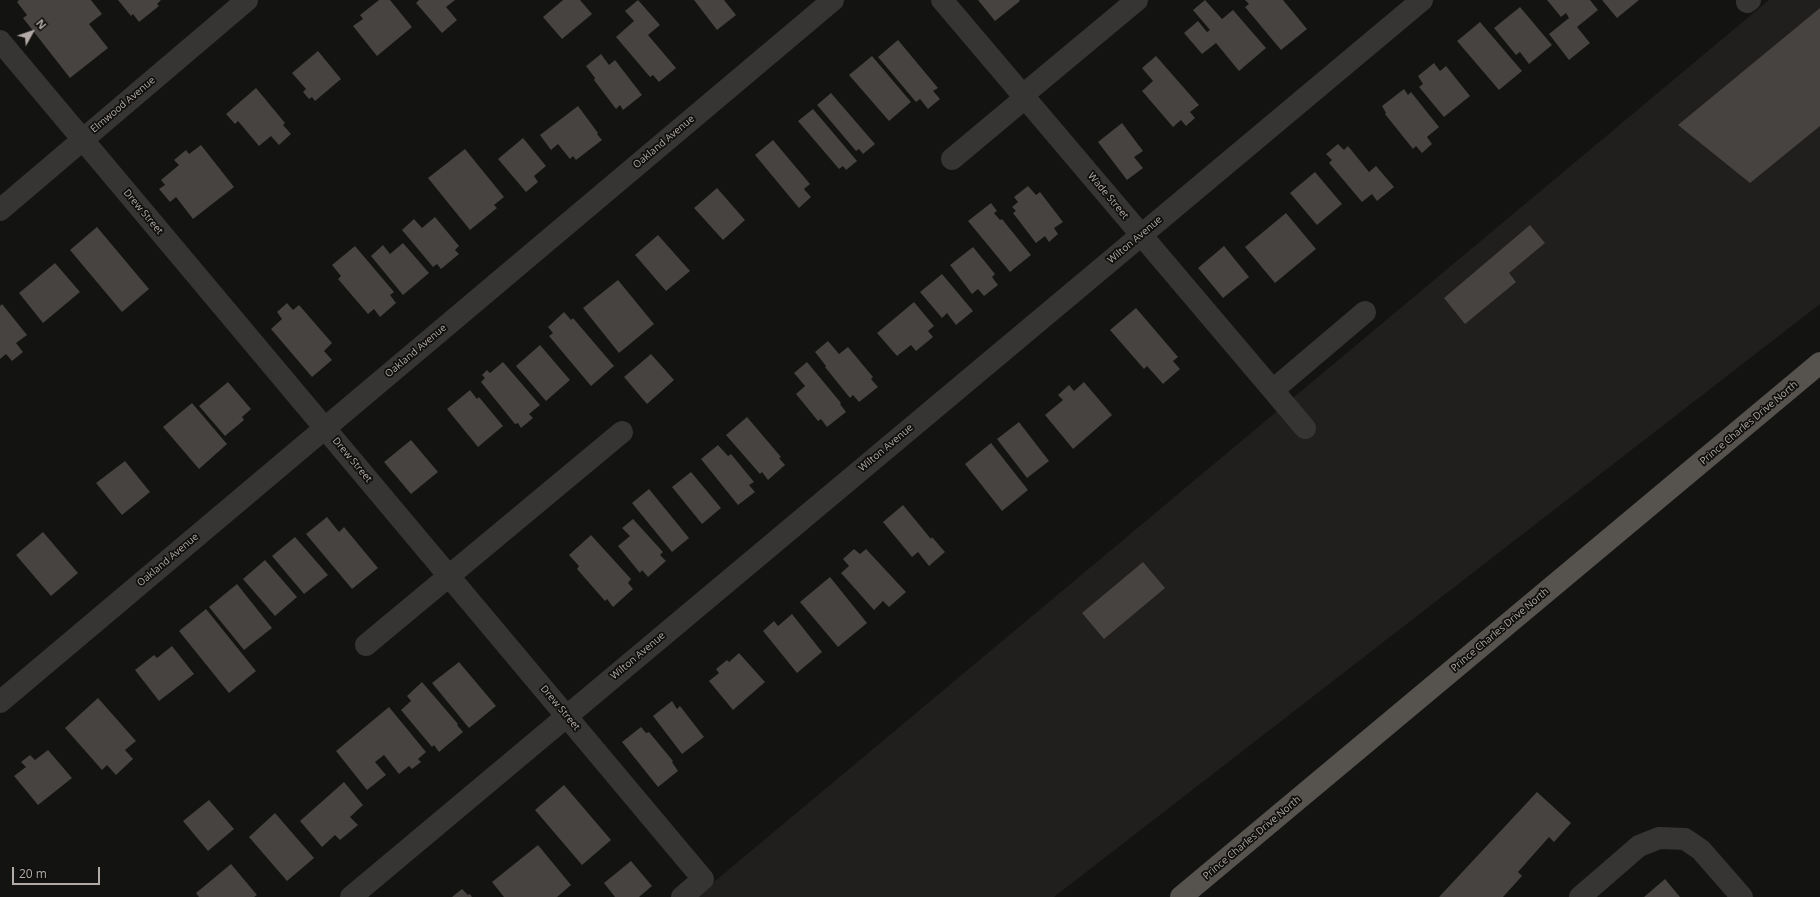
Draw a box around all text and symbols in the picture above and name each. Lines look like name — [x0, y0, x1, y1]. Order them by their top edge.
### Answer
north arrow — [12, 12, 52, 52]
text: N — [33, 16, 50, 32]
street label: Elmwood Avenue — [88, 74, 158, 136]
street label: Oakland Avenue — [631, 113, 697, 171]
street label: Wade Street — [1085, 170, 1131, 222]
street label: Drew Street — [121, 187, 165, 237]
street label: Wilton Avenue — [1105, 214, 1165, 266]
street label: Oakland Avenue — [383, 322, 449, 380]
street label: Prince Charles Drive North — [1698, 379, 1800, 467]
street label: Wilton Avenue — [856, 422, 916, 474]
street label: Drew Street — [330, 435, 374, 485]
street label: Oakland Avenue — [135, 531, 201, 589]
street label: Prince Charles Drive North — [1449, 586, 1551, 674]
street label: Wilton Avenue — [608, 630, 668, 682]
street label: Drew Street — [538, 683, 582, 733]
street label: Prince Charles Drive North — [1201, 794, 1303, 882]
scale bar — [14, 859, 102, 885]
text: 20 m — [19, 865, 47, 882]

